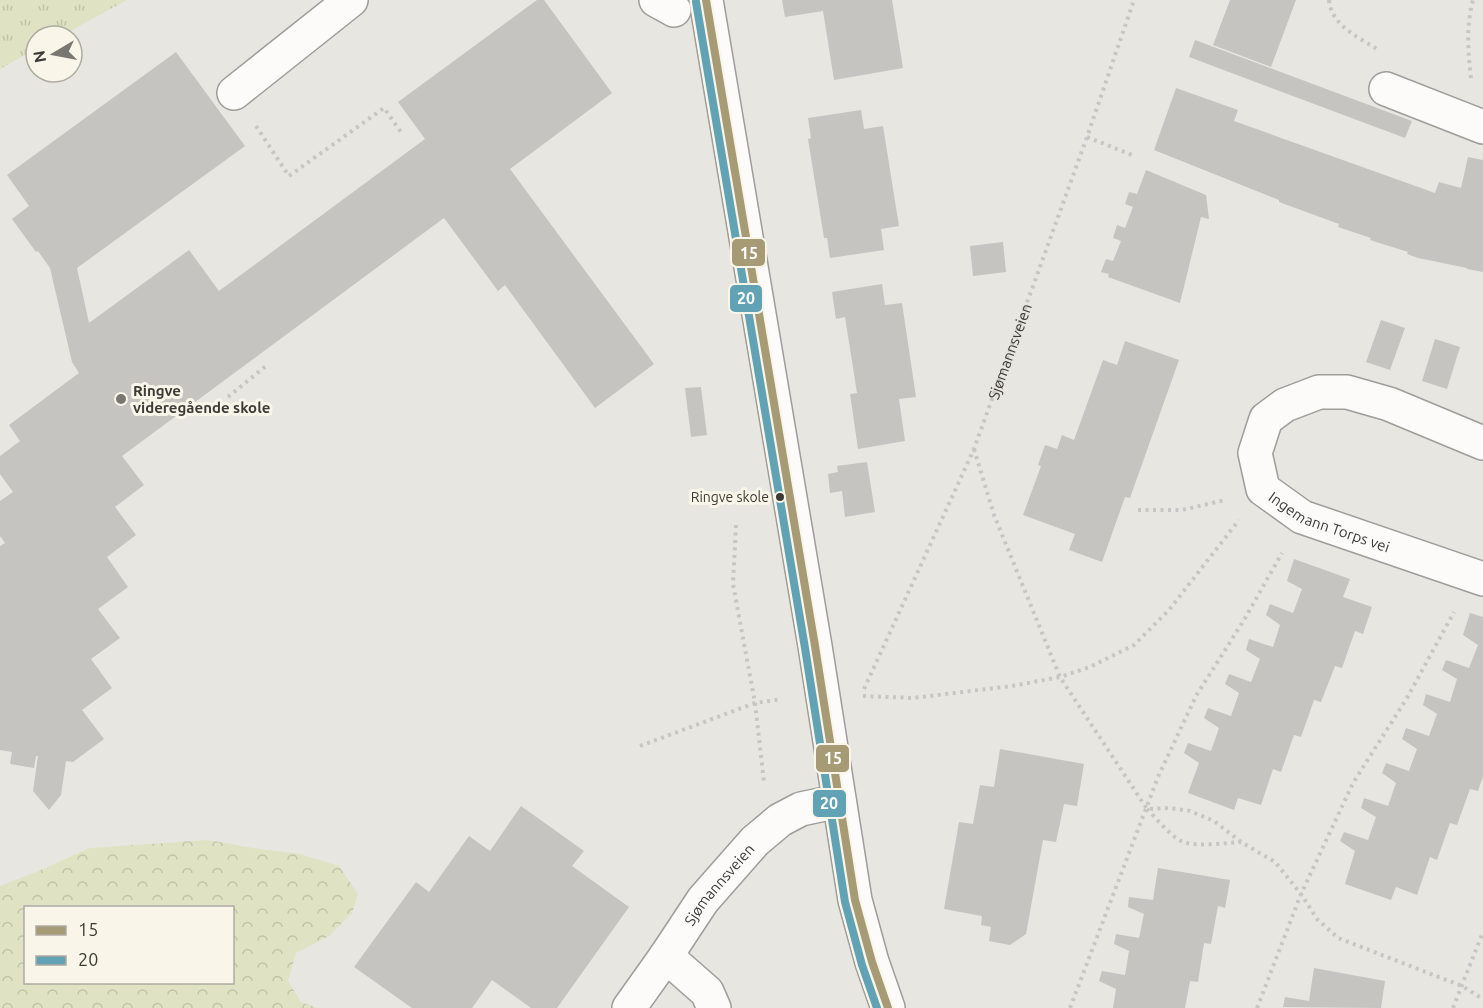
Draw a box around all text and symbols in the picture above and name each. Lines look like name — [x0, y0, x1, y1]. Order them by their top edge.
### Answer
north arrow — [24, 24, 84, 84]
text: N — [29, 49, 49, 64]
line badge: 15 — [731, 238, 766, 267]
text: 15 — [740, 244, 758, 262]
line badge: 20 — [729, 284, 763, 313]
text: 20 — [737, 289, 755, 307]
street label: Sjømannsveien — [984, 301, 1035, 401]
place label: Ringve videregående skole — [133, 382, 270, 416]
marker: Ringve videregående skole — [114, 392, 128, 406]
street label: Ingemann Torps vei — [1266, 488, 1392, 555]
place label: Ringve skole — [691, 489, 769, 505]
marker: Ringve skole — [774, 491, 786, 503]
line badge: 15 — [815, 744, 850, 773]
text: 15 — [824, 749, 842, 767]
line badge: 20 — [812, 789, 847, 818]
text: 20 — [820, 794, 838, 812]
street label: Sjømannsveien — [680, 840, 757, 928]
legend — [24, 906, 234, 984]
text: 15 — [78, 919, 98, 939]
text: 20 — [78, 949, 98, 969]

